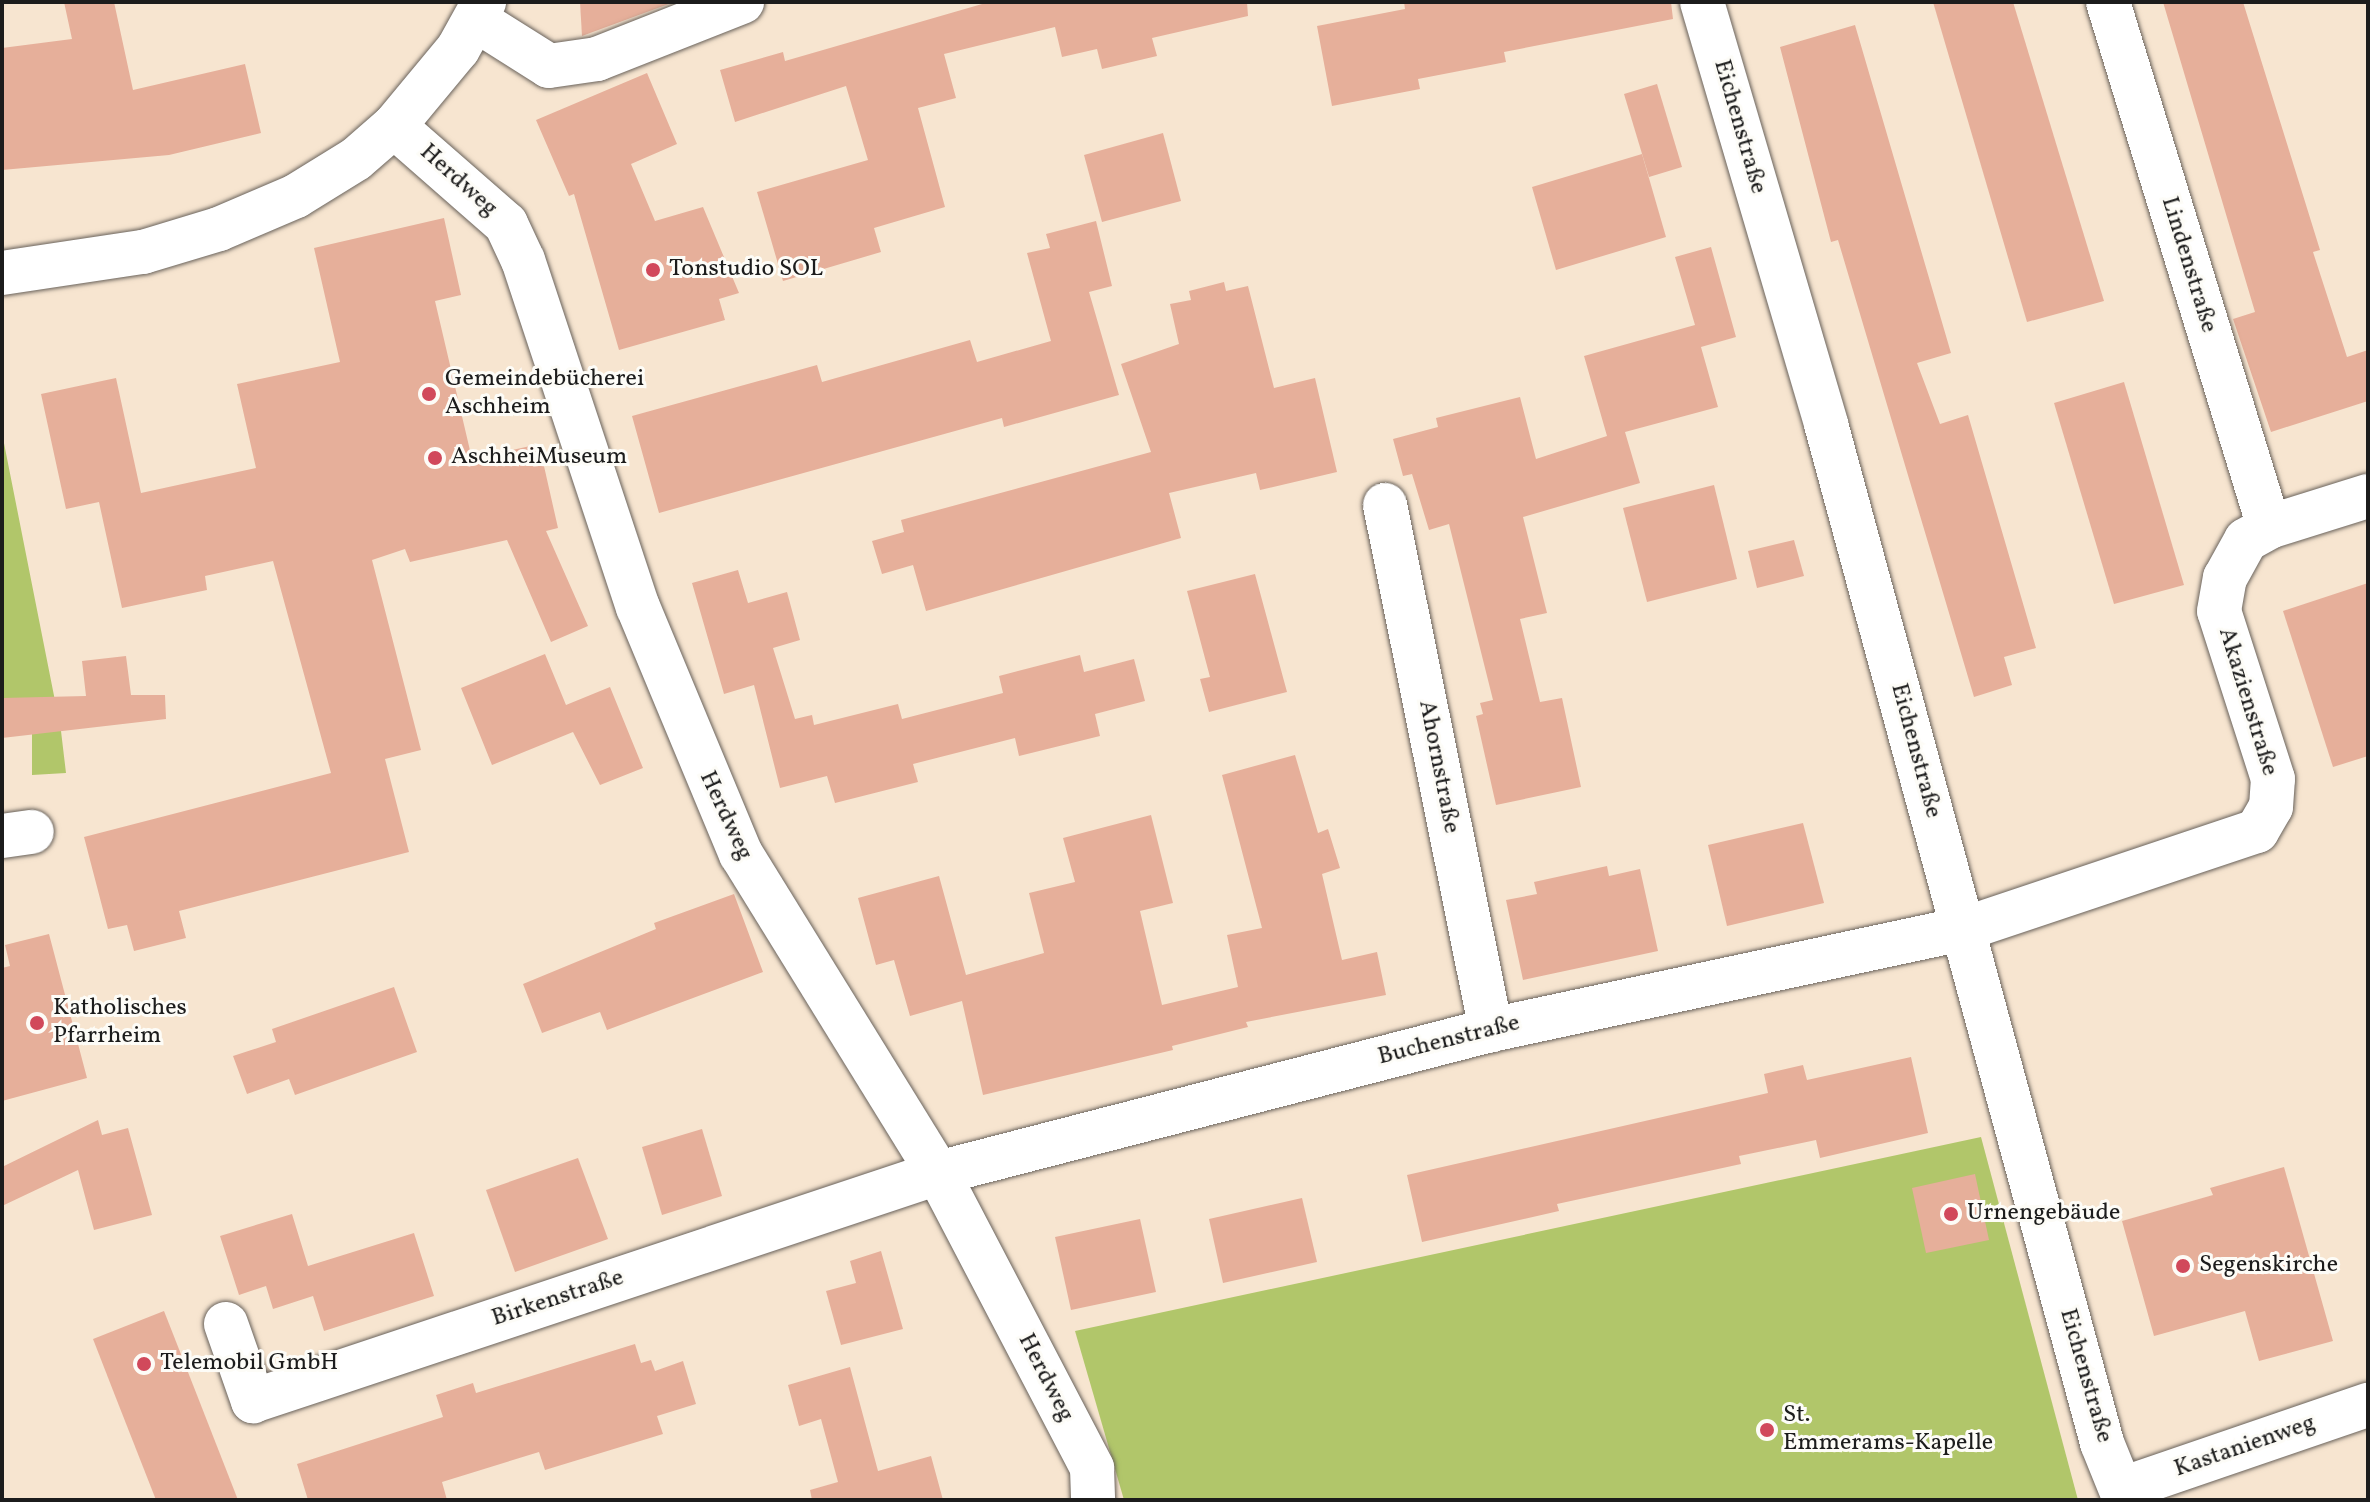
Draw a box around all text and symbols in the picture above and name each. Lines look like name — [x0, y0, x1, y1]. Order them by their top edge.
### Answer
street label: Eichenstraße — [1706, 57, 1772, 197]
street label: Herdweg — [413, 139, 503, 223]
street label: Lindenstraße — [2154, 194, 2222, 336]
place label: Tonstudio SOL — [669, 256, 823, 284]
marker: Tonstudio SOL — [644, 261, 662, 279]
place label: Gemeindebücherei Aschheim — [445, 366, 644, 422]
marker: Gemeindebücherei Aschheim — [420, 385, 438, 403]
place label: AschheiMuseum — [451, 444, 627, 472]
marker: AschheiMuseum — [426, 449, 444, 467]
street label: Akazienstraße — [2211, 624, 2283, 780]
street label: Eichenstraße — [1883, 681, 1947, 821]
street label: Ahornstraße — [1411, 698, 1465, 836]
street label: Herdweg — [692, 767, 758, 865]
place label: Katholisches Pfarrheim — [53, 995, 187, 1051]
street label: Buchenstraße — [1375, 1009, 1523, 1073]
marker: Katholisches Pfarrheim — [28, 1014, 46, 1032]
place label: Urnengebäude — [1967, 1200, 2120, 1228]
marker: Urnengebäude — [1942, 1205, 1960, 1223]
place label: Segenskirche — [2199, 1252, 2338, 1280]
marker: Segenskirche — [2174, 1257, 2192, 1275]
street label: Birkenstraße — [488, 1264, 628, 1334]
street label: Eichenstraße — [2052, 1306, 2118, 1446]
street label: Herdweg — [1011, 1329, 1079, 1427]
place label: Telemobil GmbH — [160, 1350, 338, 1378]
marker: Telemobil GmbH — [135, 1355, 153, 1373]
place label: St. Emmerams-Kapelle — [1783, 1402, 1993, 1458]
street label: Kastanienweg — [2171, 1409, 2319, 1485]
marker: St. Emmerams-Kapelle — [1758, 1421, 1776, 1439]

